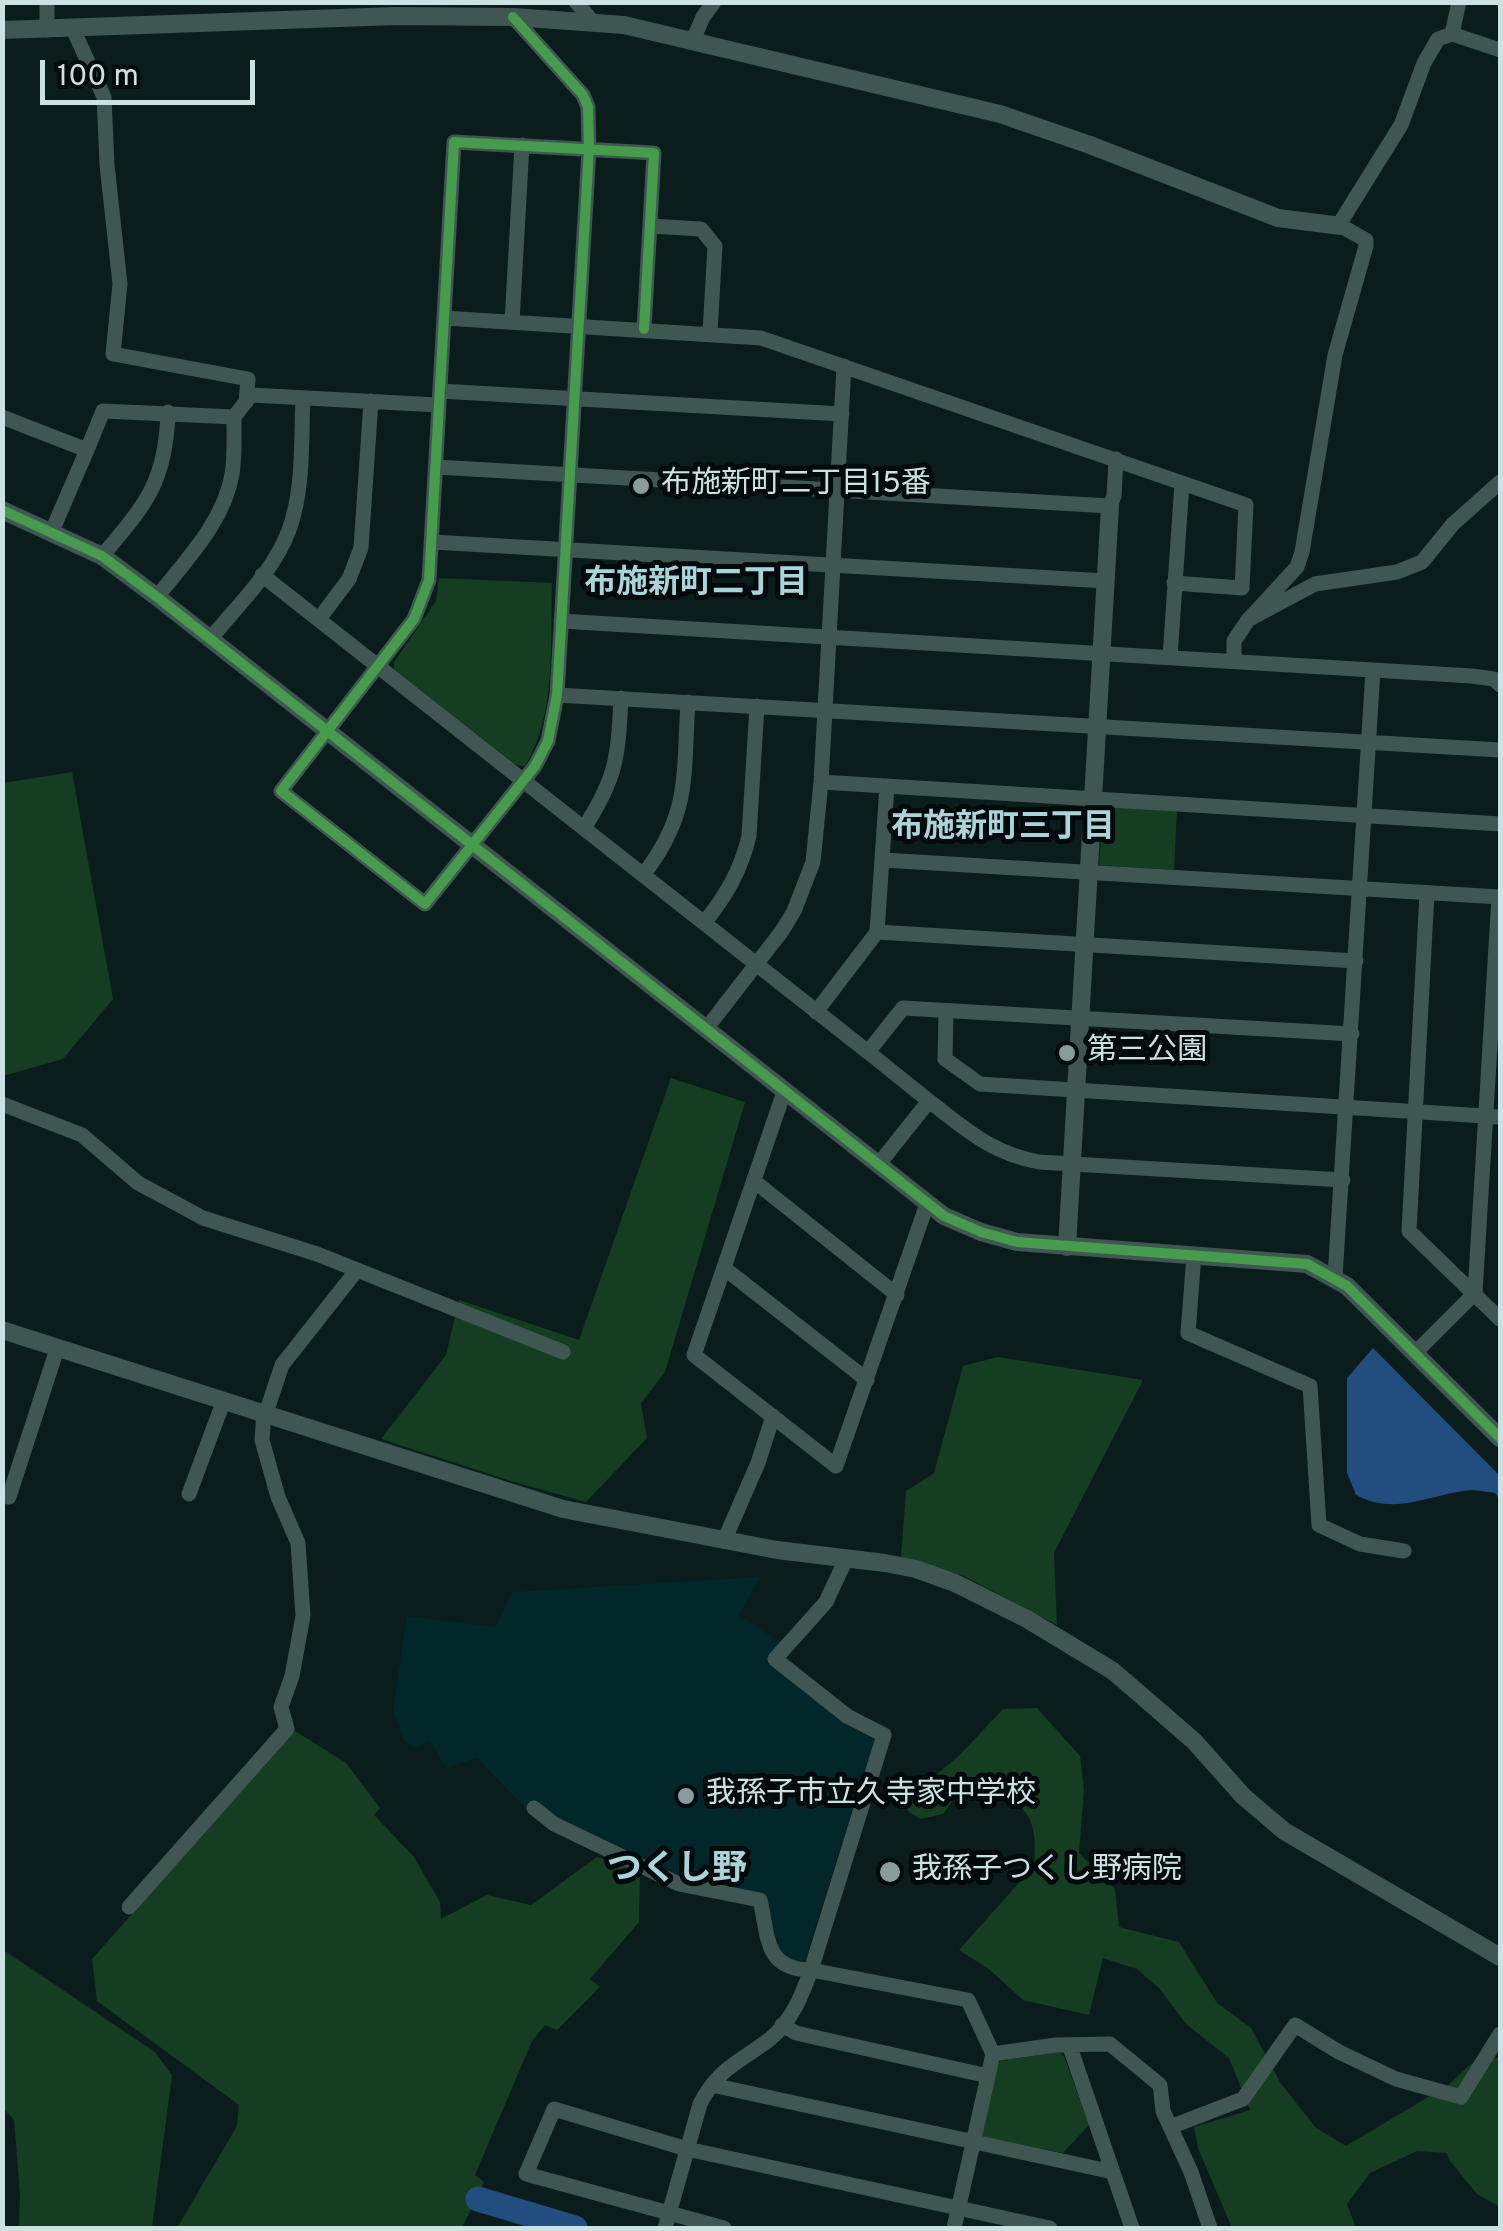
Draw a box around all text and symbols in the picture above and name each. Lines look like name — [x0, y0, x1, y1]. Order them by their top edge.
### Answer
scale bar — [45, 40, 260, 102]
text: 100 m — [57, 59, 139, 96]
place label: 布施新町二丁目15番 — [661, 468, 931, 504]
marker: 布施新町二丁目15番 — [630, 475, 652, 497]
district label: 布施新町二丁目 — [584, 567, 808, 605]
district label: 布施新町三丁目 — [891, 811, 1115, 849]
place label: 第三公園 — [1087, 1035, 1207, 1071]
marker: 第三公園 — [1056, 1042, 1078, 1064]
place label: 我孫子市立久寺家中学校 — [706, 1778, 1036, 1814]
marker: 我孫子市立久寺家中学校 — [675, 1785, 697, 1807]
district label: つくし野 — [607, 1851, 747, 1893]
place label: 我孫子つくし野病院 — [912, 1854, 1182, 1890]
marker: 我孫子つくし野病院 — [877, 1859, 903, 1885]

